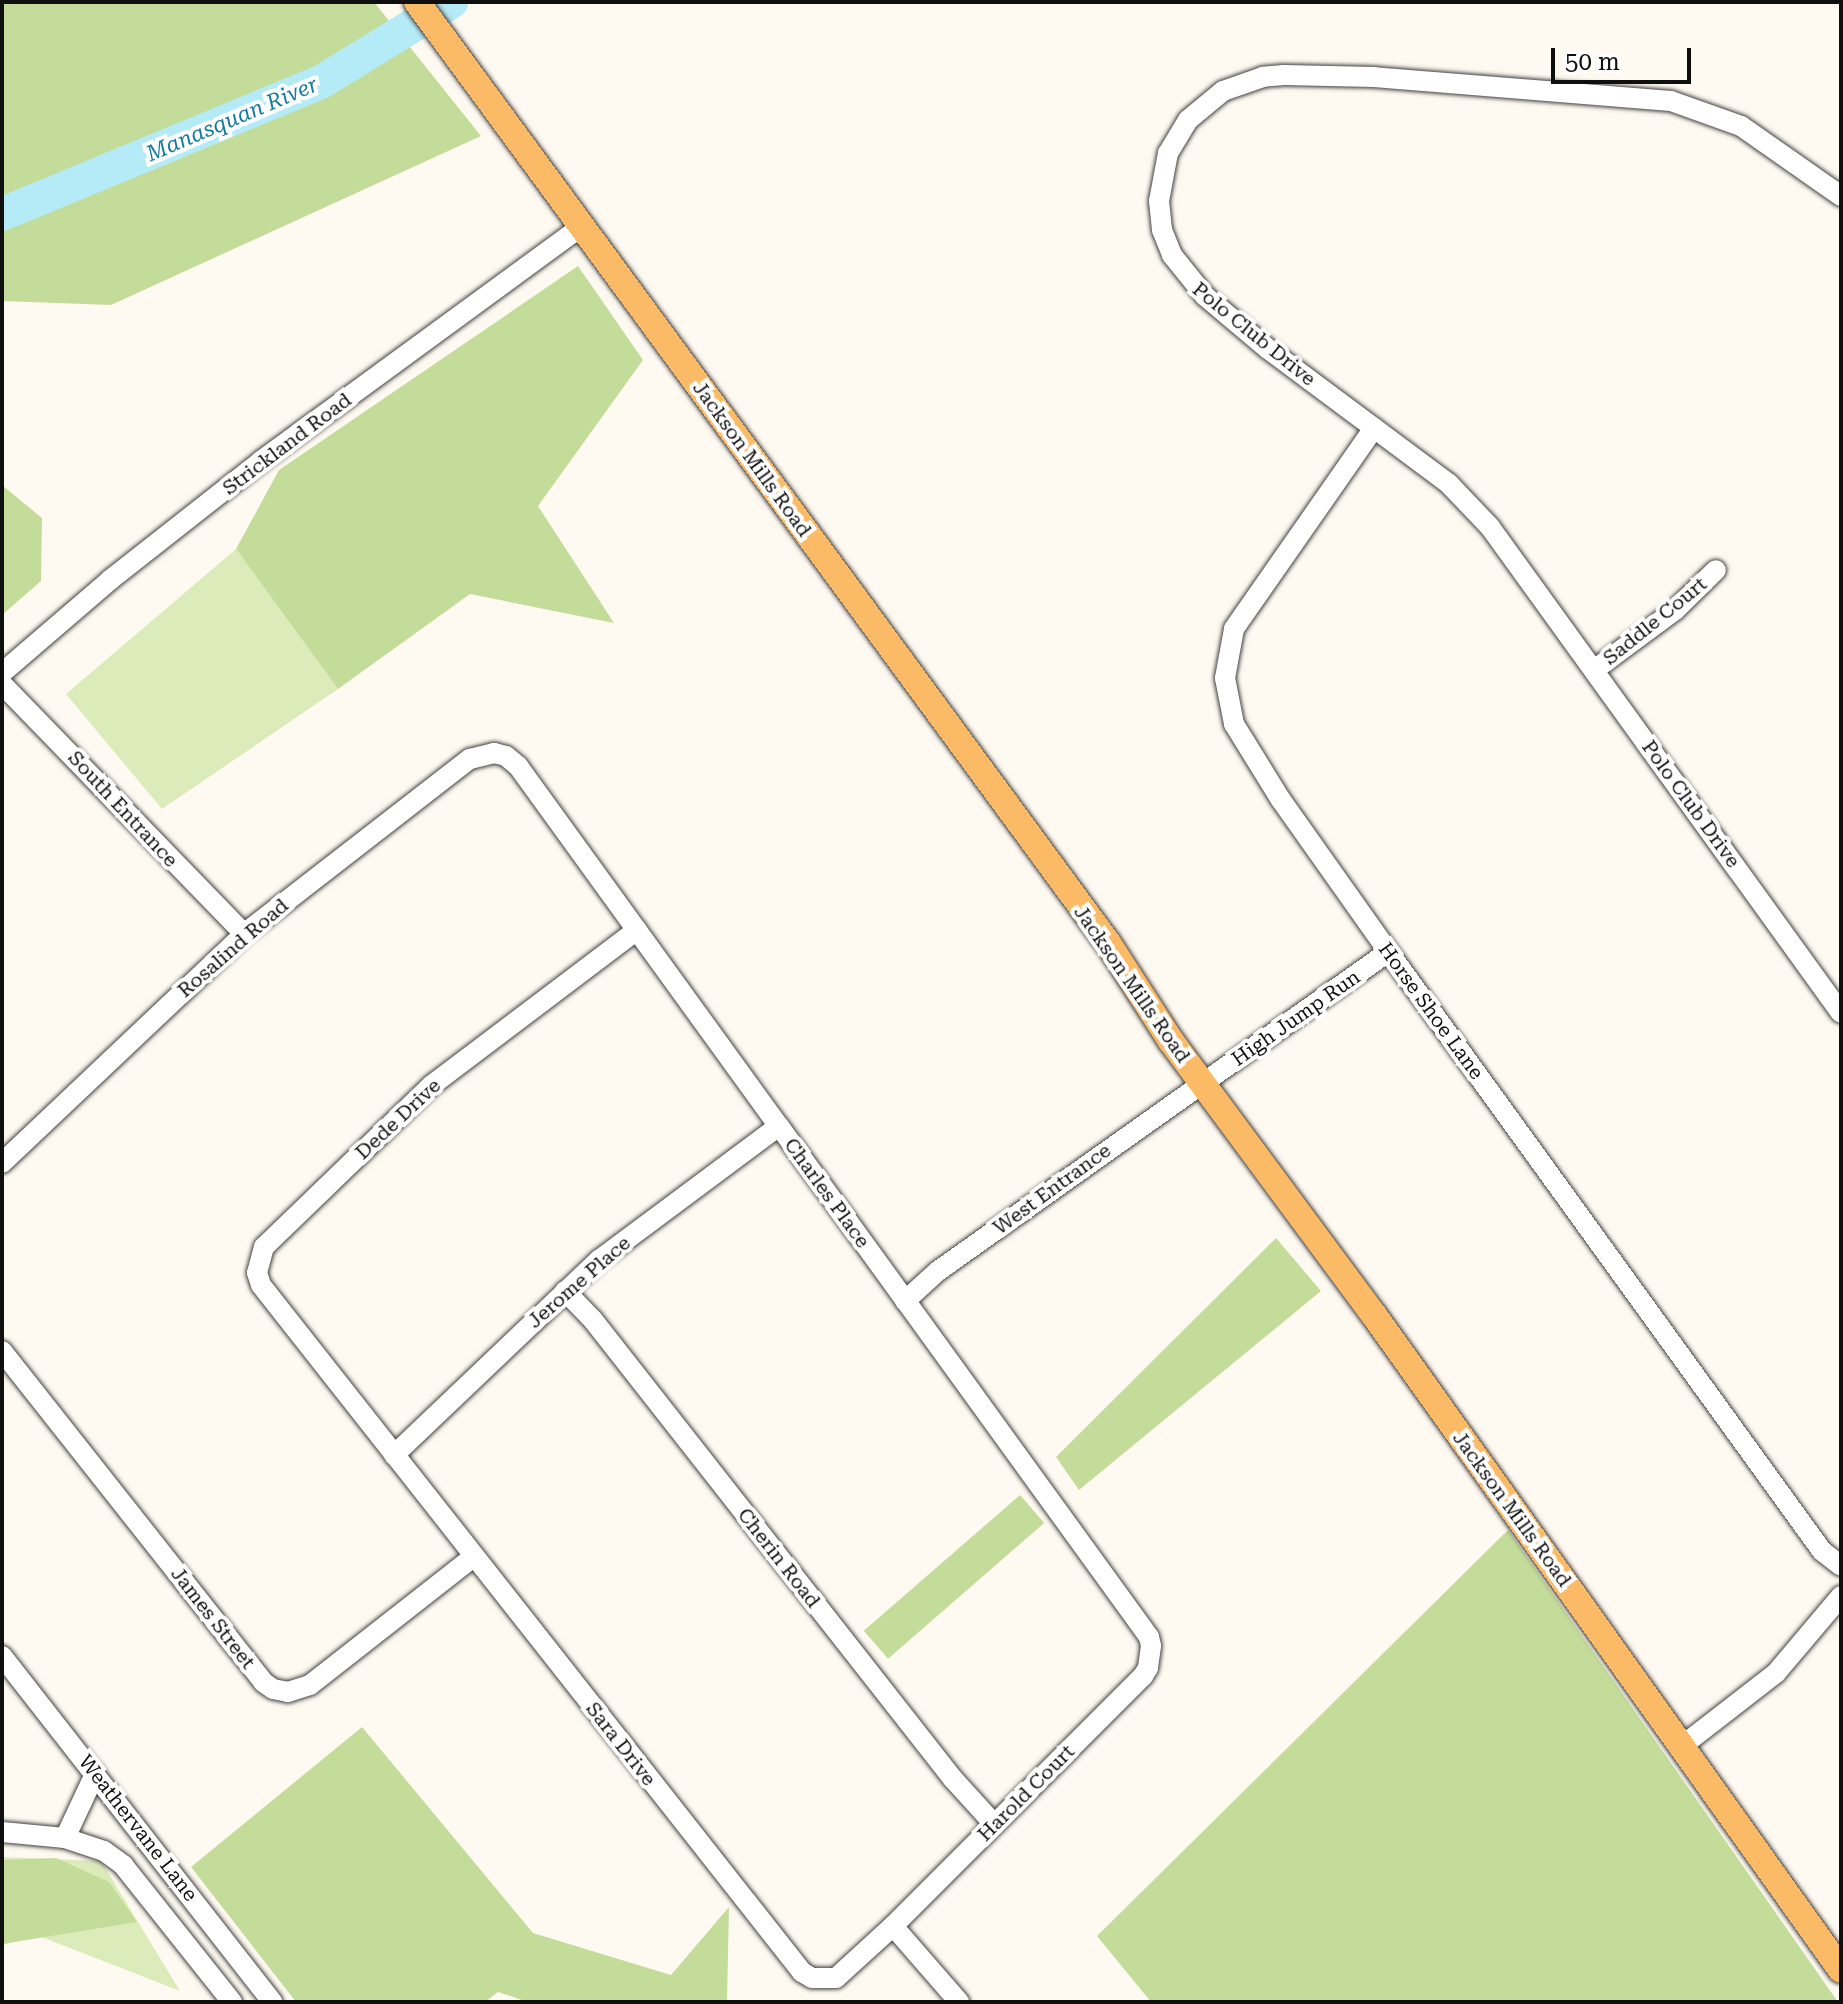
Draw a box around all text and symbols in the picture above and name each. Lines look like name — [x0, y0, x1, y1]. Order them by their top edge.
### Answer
scale bar — [1555, 32, 1695, 82]
text: 50 m — [1565, 48, 1620, 76]
water label: Manasquan River — [142, 71, 322, 167]
street label: Polo Club Drive — [1188, 277, 1320, 391]
street label: Jackson Mills Road — [688, 377, 816, 541]
street label: Strickland Road — [218, 388, 356, 500]
street label: Saddle Court — [1598, 572, 1712, 670]
street label: Polo Club Drive — [1637, 736, 1745, 872]
street label: South Entrance — [63, 746, 183, 872]
street label: Rosalind Road — [173, 893, 293, 1003]
street label: Jackson Mills Road — [1069, 901, 1195, 1067]
street label: Horse Shoe Lane — [1373, 938, 1489, 1084]
street label: High Jump Run — [1227, 965, 1365, 1071]
street label: Dede Drive — [350, 1073, 446, 1165]
street label: Charles Place — [779, 1133, 875, 1253]
street label: West Entrance — [988, 1138, 1116, 1240]
street label: Jerome Place — [523, 1231, 635, 1333]
street label: Jackson Mills Road — [1448, 1427, 1576, 1591]
street label: Cherin Road — [733, 1503, 825, 1613]
street label: James Street — [166, 1562, 260, 1674]
street label: Sara Drive — [581, 1697, 661, 1791]
street label: Harold Court — [973, 1740, 1079, 1846]
street label: Weathervane Lane — [73, 1750, 203, 1906]

